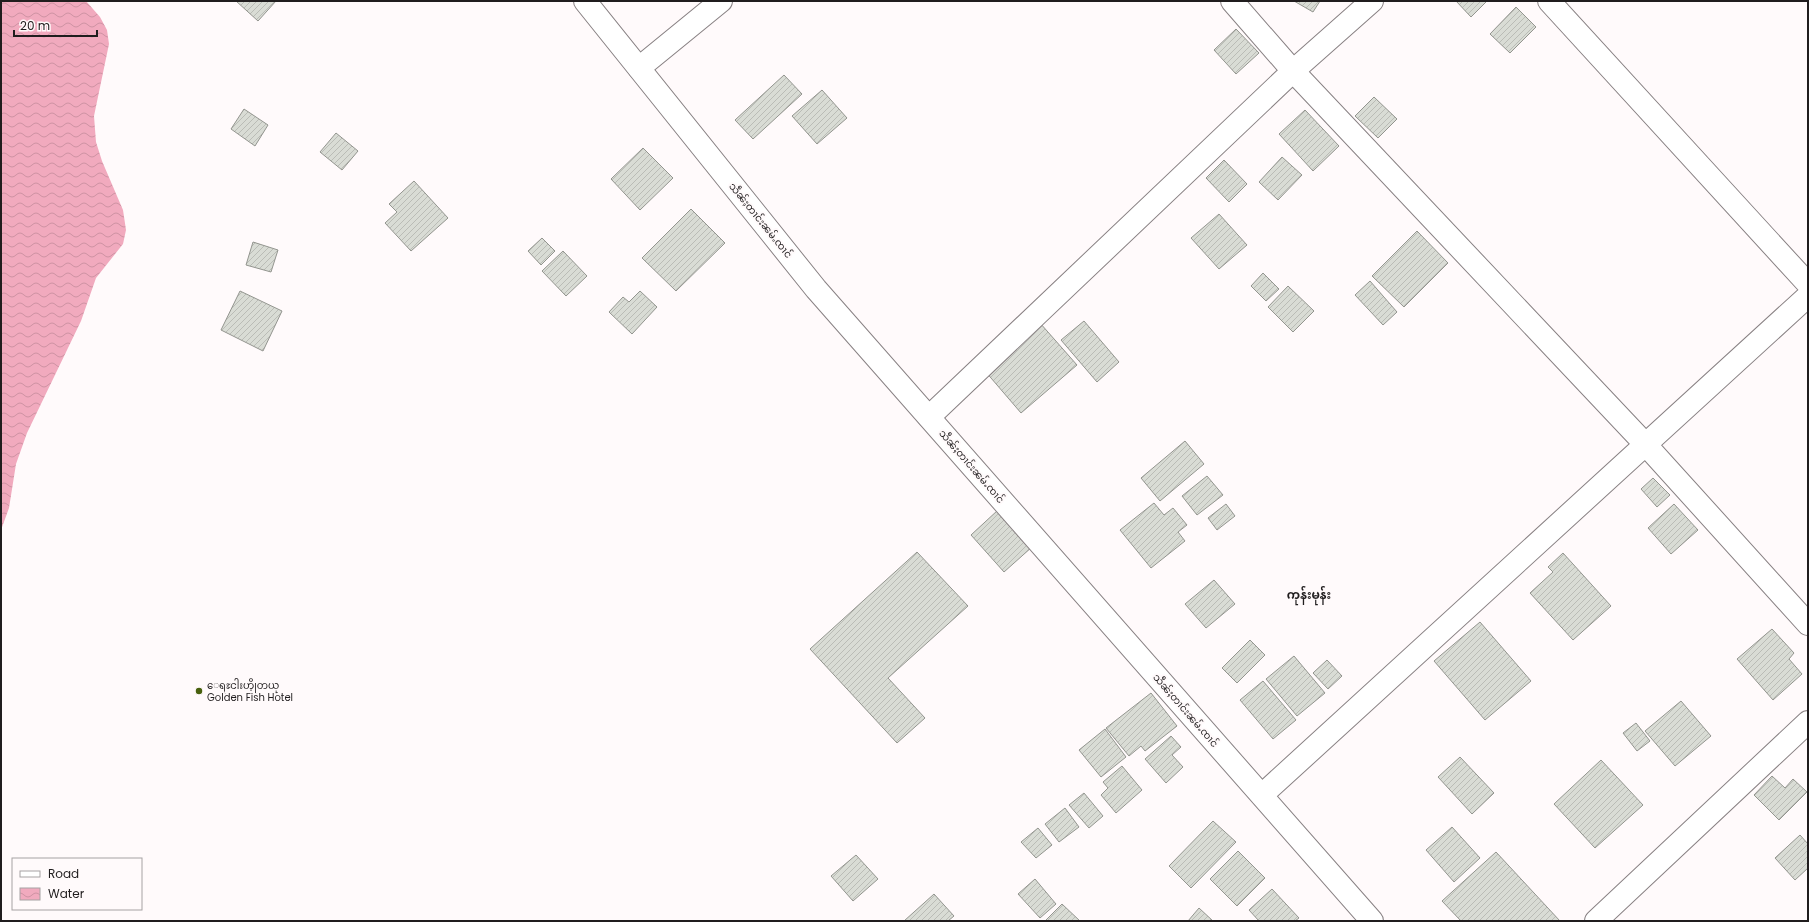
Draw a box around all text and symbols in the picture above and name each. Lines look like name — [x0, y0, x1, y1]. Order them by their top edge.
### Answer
scale bar — [14, 12, 97, 38]
text: 20 m — [20, 17, 50, 34]
street label: သဵၼ်ႈတၢင်းၼမ်ႉၸၢင် — [725, 179, 796, 261]
street label: သဵၼ်ႈတၢင်းၼမ်ႉၸၢင် — [935, 426, 1008, 506]
district label: ကုန်းမုန်း — [1287, 585, 1331, 606]
street label: သဵၼ်ႈတၢင်းၼမ်ႉၸၢင် — [1149, 670, 1222, 750]
place label: ေရႊငါးဟိုုတယ္ Golden Fish Hotel — [207, 678, 293, 705]
marker: ေရႊငါးဟိုုတယ္ Golden Fish Hotel — [194, 686, 204, 696]
legend — [12, 858, 142, 910]
text: Road — [48, 865, 79, 882]
text: Water — [48, 885, 85, 902]

